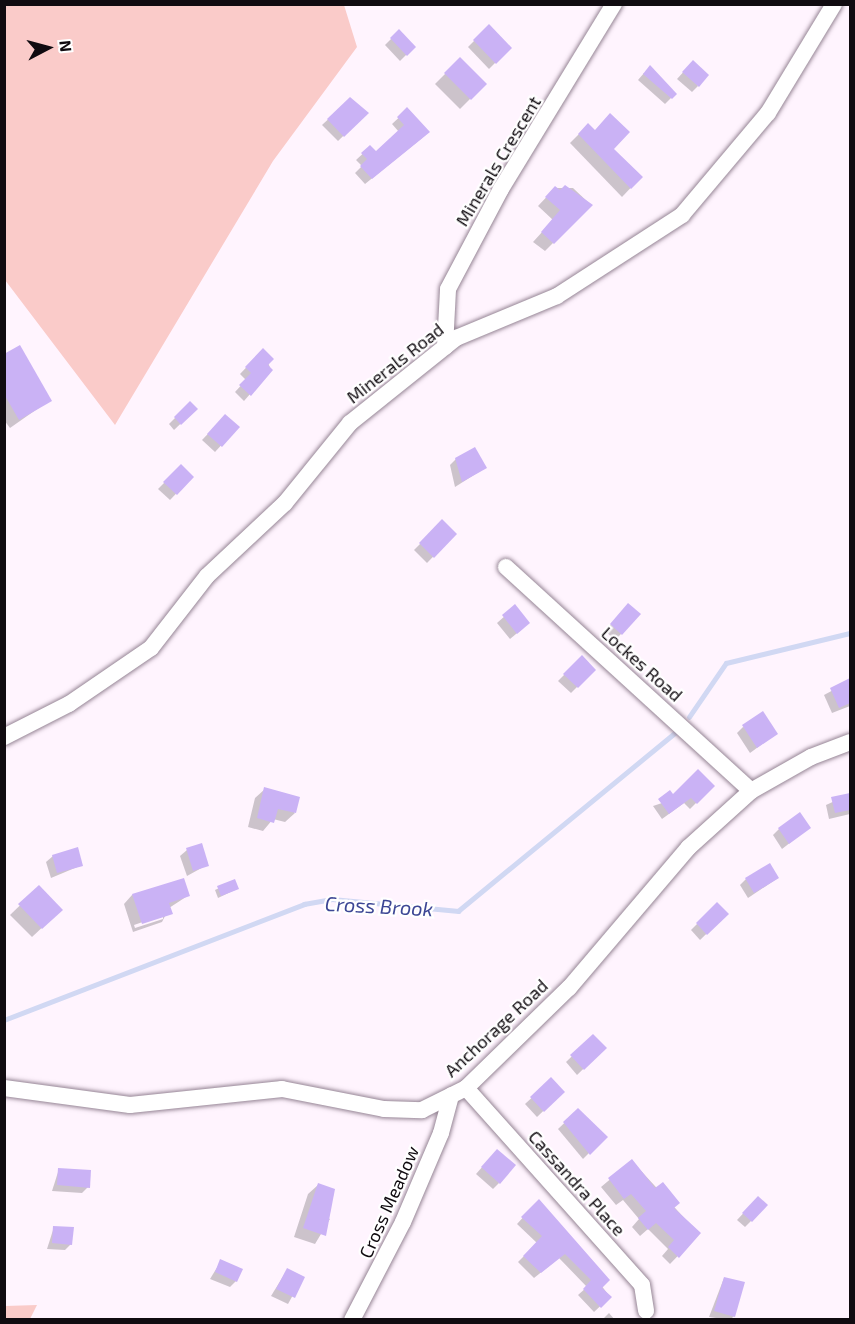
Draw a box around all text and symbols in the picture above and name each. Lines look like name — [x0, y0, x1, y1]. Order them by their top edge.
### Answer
north arrow — [18, 18, 78, 78]
text: N — [56, 39, 76, 53]
street label: Minerals Crescent — [451, 92, 545, 230]
street label: Minerals Road — [342, 318, 448, 408]
street label: Lockes Road — [597, 622, 687, 706]
water label: Cross Brook — [324, 891, 434, 921]
street label: Anchorage Road — [440, 975, 552, 1081]
street label: Cassandra Place — [524, 1126, 630, 1240]
street label: Cross Meadow — [355, 1143, 423, 1261]

